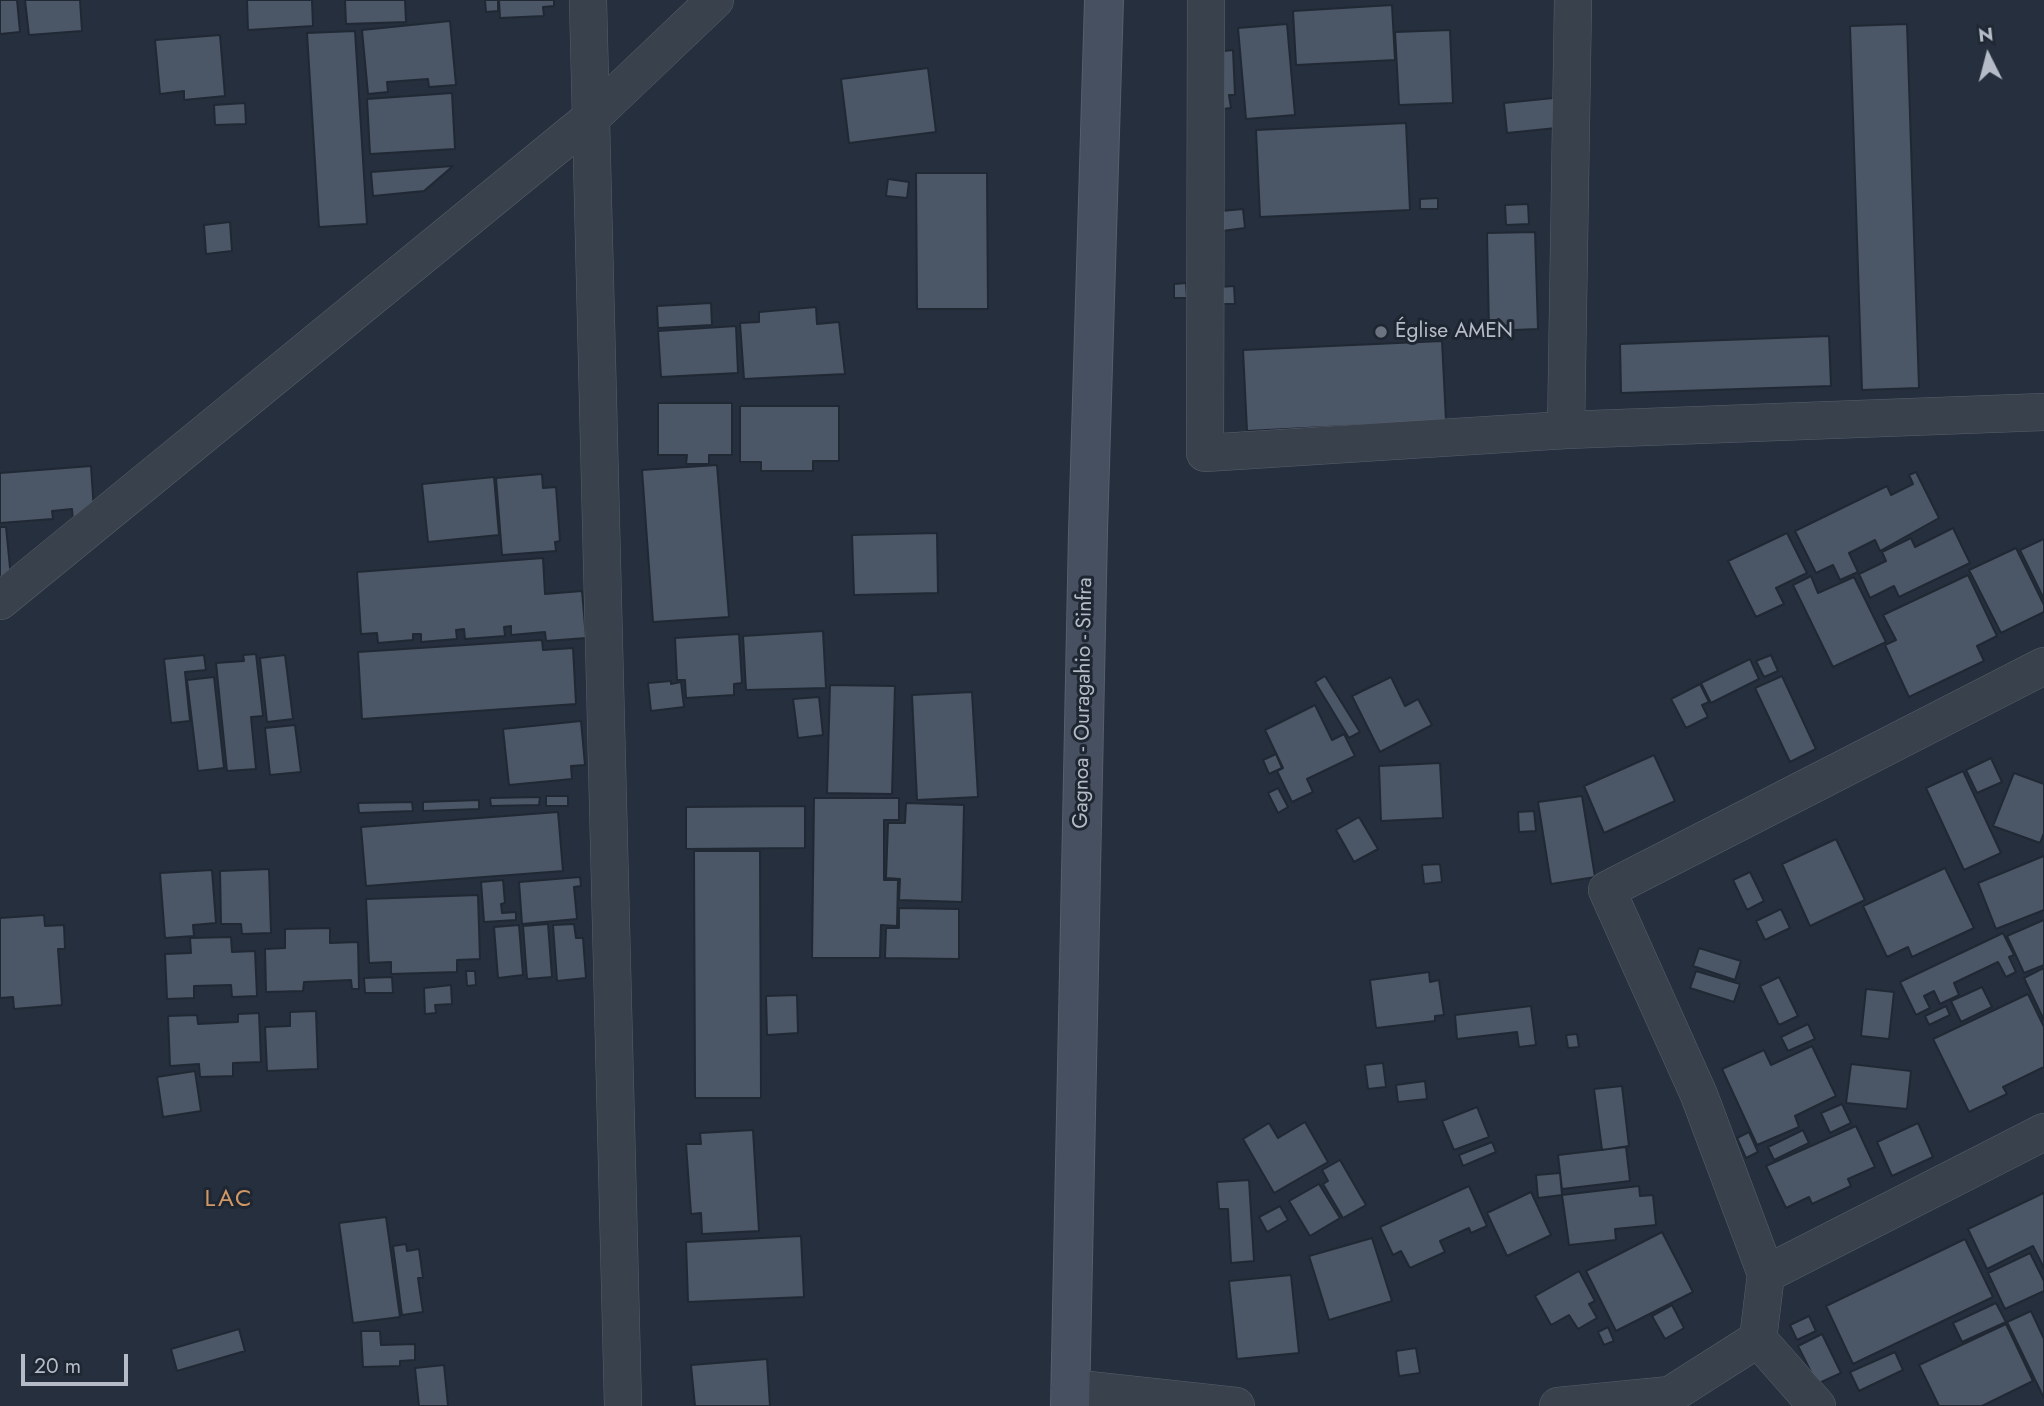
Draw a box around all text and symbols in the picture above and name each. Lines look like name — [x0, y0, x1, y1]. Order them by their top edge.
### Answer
text: N — [1977, 20, 1995, 49]
north arrow — [1953, 21, 2023, 91]
place label: Église AMEN — [1395, 319, 1513, 345]
marker: Église AMEN — [1373, 324, 1389, 340]
street label: Gagnoa - Ouragahio - Sinfra — [1069, 577, 1099, 829]
district label: LAC — [205, 1186, 253, 1214]
scale bar — [24, 1340, 131, 1384]
text: 20 m — [34, 1351, 81, 1381]

